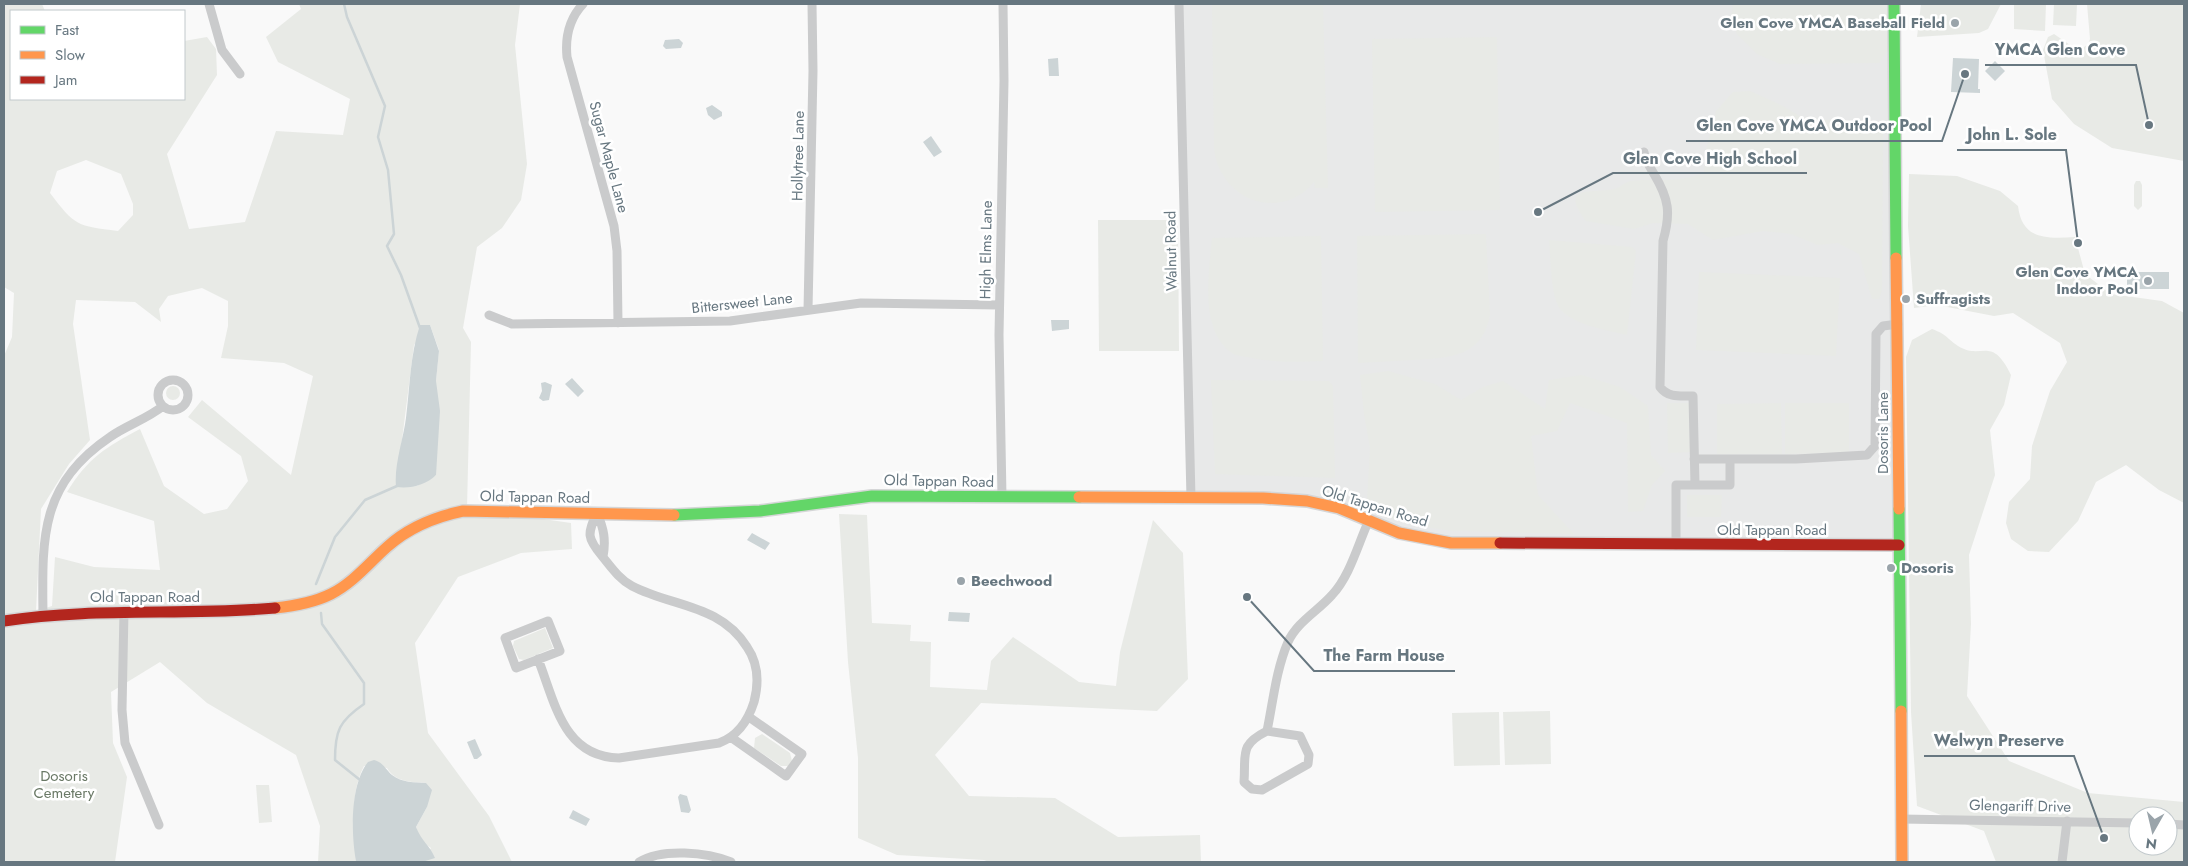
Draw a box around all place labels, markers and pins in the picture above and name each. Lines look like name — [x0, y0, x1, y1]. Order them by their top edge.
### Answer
place label: Glen Cove YMCA Baseball Field — [1720, 12, 1945, 34]
marker: Glen Cove YMCA Baseball Field — [1949, 17, 1961, 29]
callout: YMCA Glen Cove — [1985, 34, 2136, 65]
callout: Glen Cove YMCA Outdoor Pool — [1686, 110, 1942, 141]
callout: John L. Sole — [1957, 119, 2066, 150]
callout: Glen Cove High School — [1613, 142, 1807, 173]
place label: Glen Cove YMCA Indoor Pool — [2016, 261, 2139, 300]
marker: Glen Cove YMCA Indoor Pool — [2142, 275, 2154, 287]
place label: Suffragists — [1916, 288, 1990, 310]
marker: Suffragists — [1900, 293, 1912, 305]
place label: Dosoris — [1901, 557, 1954, 579]
marker: Dosoris — [1885, 562, 1897, 574]
place label: Beechwood — [971, 570, 1052, 592]
marker: Beechwood — [955, 575, 967, 587]
callout: The Farm House — [1314, 640, 1455, 671]
callout: Welwyn Preserve — [1924, 725, 2074, 756]

